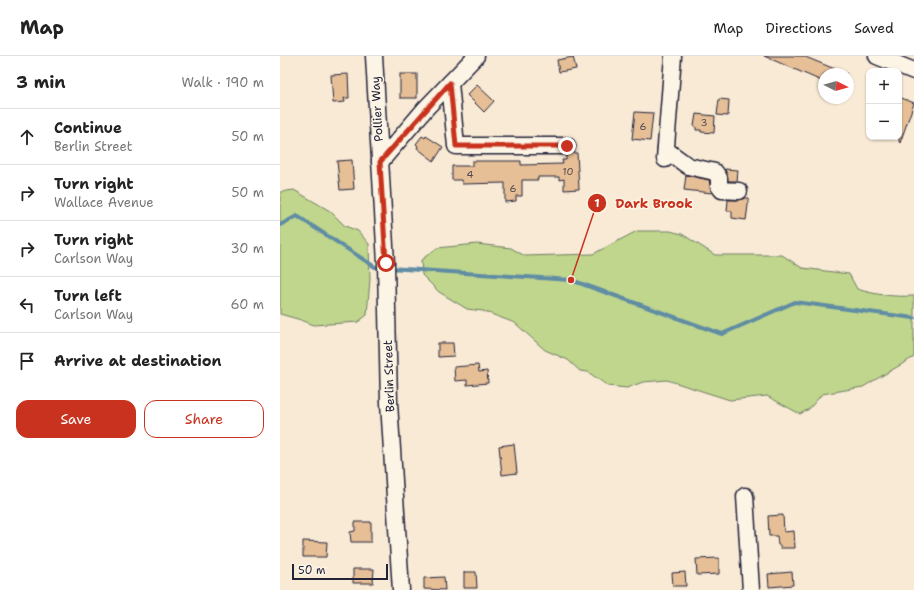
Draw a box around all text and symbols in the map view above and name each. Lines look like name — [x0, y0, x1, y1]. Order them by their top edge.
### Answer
text: Map — [20, 15, 64, 40]
text: Map — [714, 19, 744, 37]
text: Directions — [766, 19, 832, 37]
text: Saved — [854, 19, 894, 37]
north arrow — [818, 68, 854, 104]
map controls — [866, 68, 902, 140]
button: + — [866, 68, 902, 104]
text: 3 min — [16, 71, 66, 93]
text: Walk · 190 m — [182, 74, 264, 91]
street label: Pollier Way — [367, 76, 387, 142]
button: − — [866, 104, 902, 140]
house number: 3 — [701, 116, 708, 129]
text: Continue — [54, 118, 122, 138]
house number: 6 — [640, 120, 647, 133]
icon: ahead — [16, 126, 38, 148]
text: 50 m — [231, 128, 264, 145]
route end — [558, 137, 576, 155]
text: Berlin Street — [54, 138, 132, 155]
house number: 10 — [563, 165, 573, 178]
house number: 4 — [467, 168, 474, 181]
text: Turn right — [54, 174, 134, 194]
icon: right — [16, 182, 38, 204]
house number: 6 — [510, 182, 517, 195]
text: 50 m — [231, 184, 264, 201]
callout: Dark Brook — [587, 191, 701, 216]
text: Wallace Avenue — [54, 194, 154, 211]
text: 1 — [594, 195, 600, 211]
text: Dark Brook — [615, 195, 693, 212]
text: Turn right — [54, 230, 134, 250]
icon: right — [16, 238, 38, 260]
text: 30 m — [230, 240, 264, 257]
text: Carlson Way — [54, 250, 133, 267]
route start — [377, 254, 395, 272]
text: Turn left — [54, 286, 122, 306]
icon: left — [16, 294, 38, 316]
text: 60 m — [231, 296, 264, 313]
text: Carlson Way — [54, 306, 133, 323]
street label: Berlin Street — [380, 340, 398, 412]
icon: arrive — [16, 350, 38, 372]
text: Arrive at destination — [54, 351, 222, 371]
button: Save — [16, 400, 136, 438]
button: Share — [144, 400, 264, 438]
scale bar — [292, 562, 388, 581]
text: 50 m — [298, 563, 326, 578]

